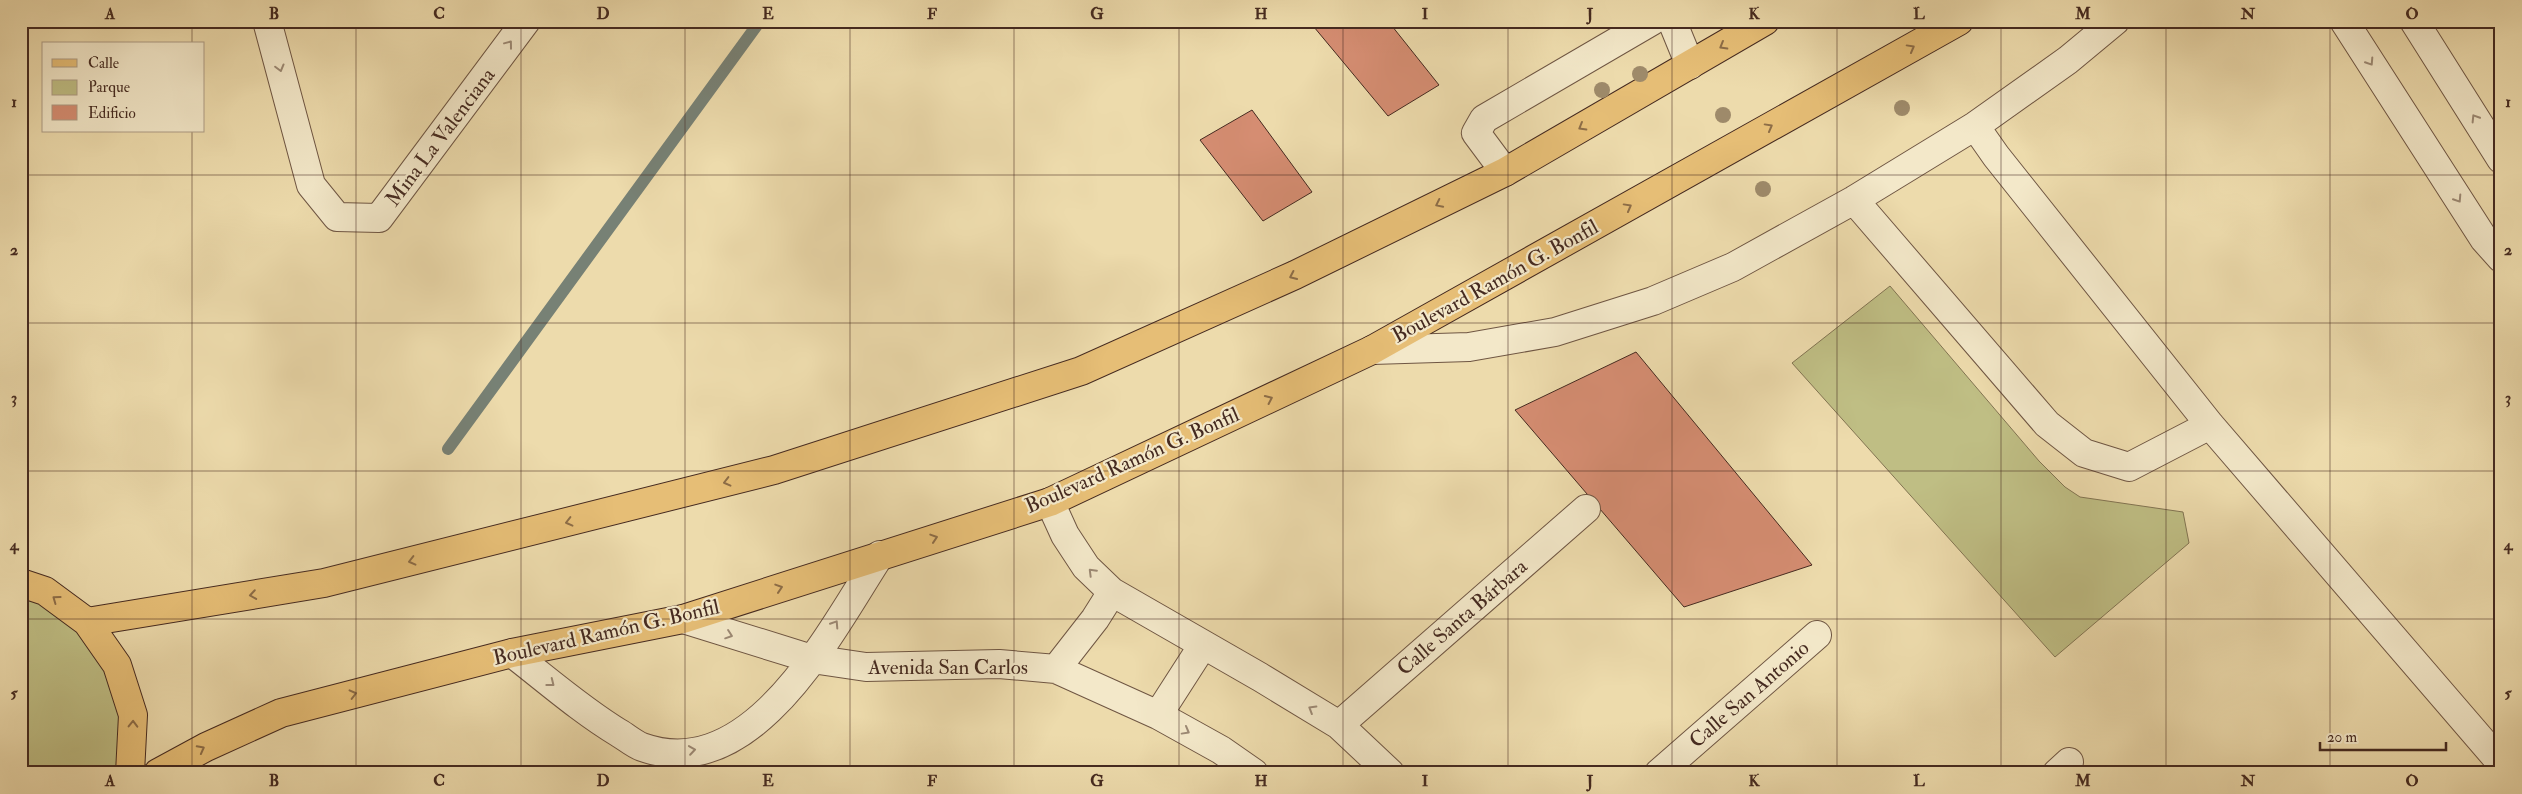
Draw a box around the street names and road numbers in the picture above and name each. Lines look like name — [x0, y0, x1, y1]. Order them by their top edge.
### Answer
street label: Mina La Valenciana — [379, 62, 502, 212]
street label: Boulevard Ramón G. Bonfil — [1387, 213, 1604, 349]
street label: Boulevard Ramón G. Bonfil — [1021, 401, 1244, 520]
street label: Calle Santa Bárbara — [1391, 553, 1533, 681]
street label: Boulevard Ramón G. Bonfil — [490, 593, 723, 672]
street label: Calle San Antonio — [1684, 635, 1815, 754]
street label: Avenida San Carlos — [867, 654, 1028, 681]

